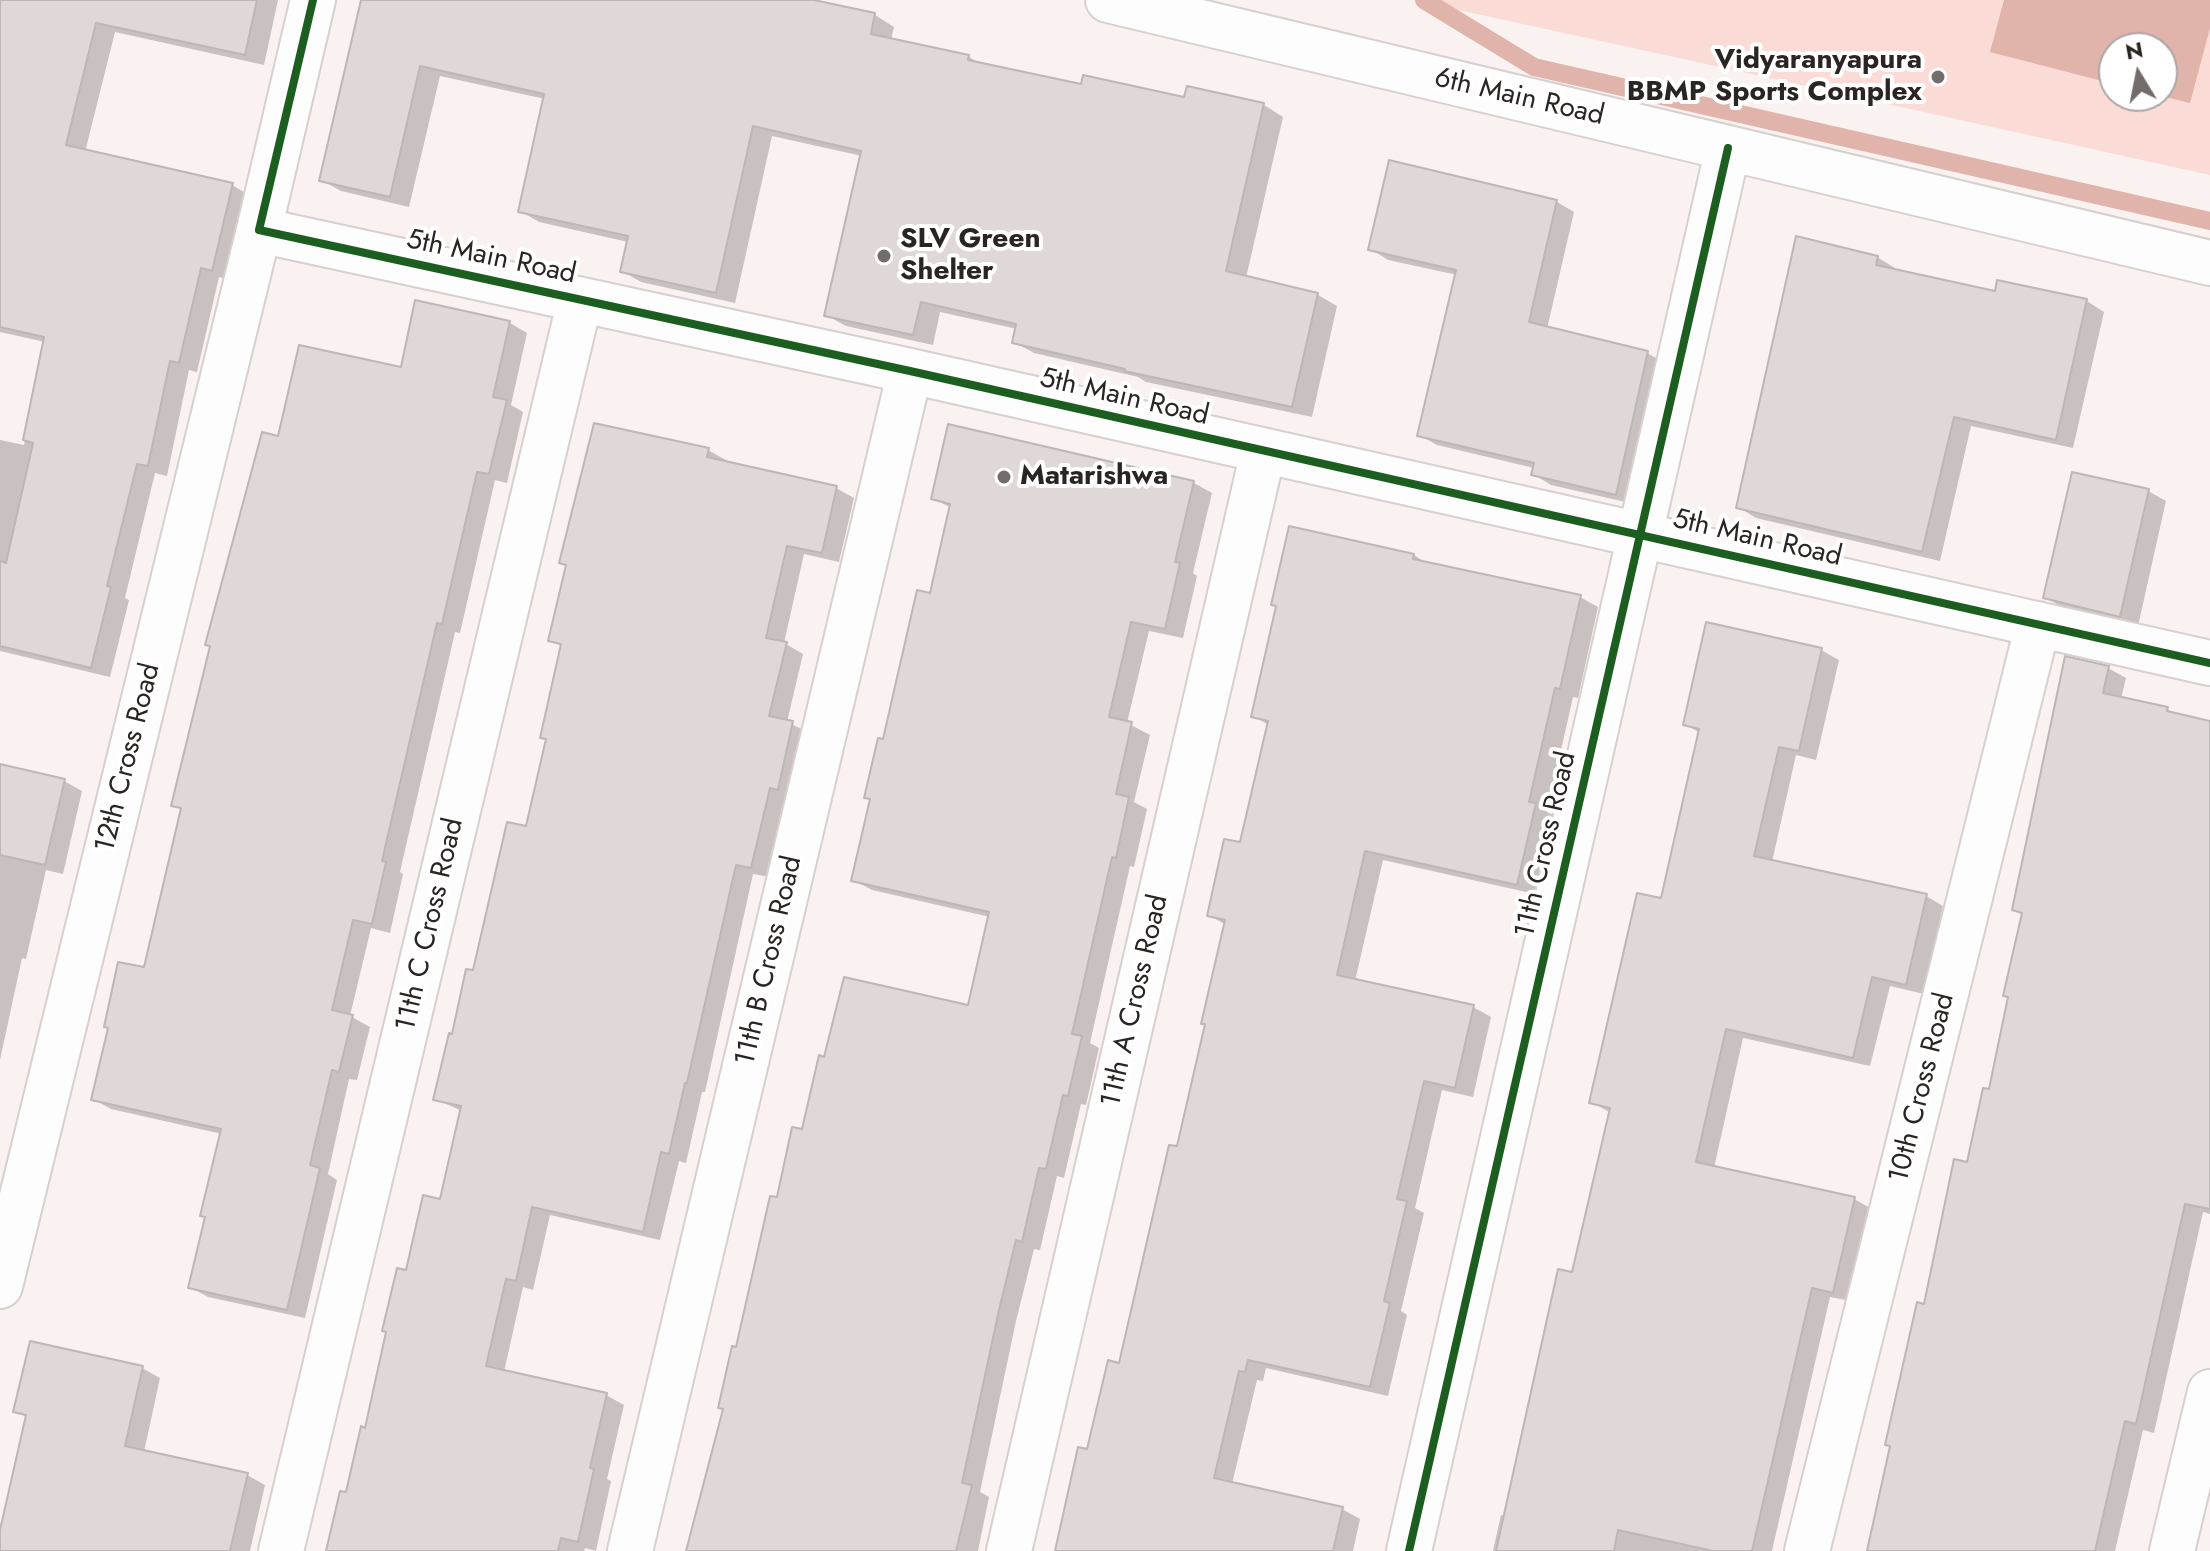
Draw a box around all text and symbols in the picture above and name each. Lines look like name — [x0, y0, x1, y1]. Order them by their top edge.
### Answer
north arrow — [2098, 32, 2178, 112]
text: N — [2123, 33, 2146, 68]
place label: Vidyaranyapura BBMP Sports Complex — [1627, 44, 1922, 110]
street label: 6th Main Road — [1431, 62, 1607, 134]
marker: Vidyaranyapura BBMP Sports Complex — [1929, 68, 1947, 86]
place label: SLV Green Shelter — [900, 223, 1041, 289]
street label: 5th Main Road — [403, 224, 579, 292]
marker: SLV Green Shelter — [875, 247, 893, 265]
street label: 5th Main Road — [1036, 362, 1212, 434]
place label: Matarishwa — [1020, 460, 1168, 494]
marker: Matarishwa — [995, 468, 1013, 486]
street label: 5th Main Road — [1669, 503, 1845, 575]
street label: 12th Cross Road — [89, 660, 169, 856]
street label: 11th Cross Road — [1509, 749, 1585, 941]
street label: 11th C Cross Road — [390, 815, 472, 1035]
street label: 11th B Cross Road — [730, 853, 810, 1069]
street label: 11th A Cross Road — [1095, 892, 1177, 1110]
street label: 10th Cross Road — [1883, 990, 1963, 1186]

